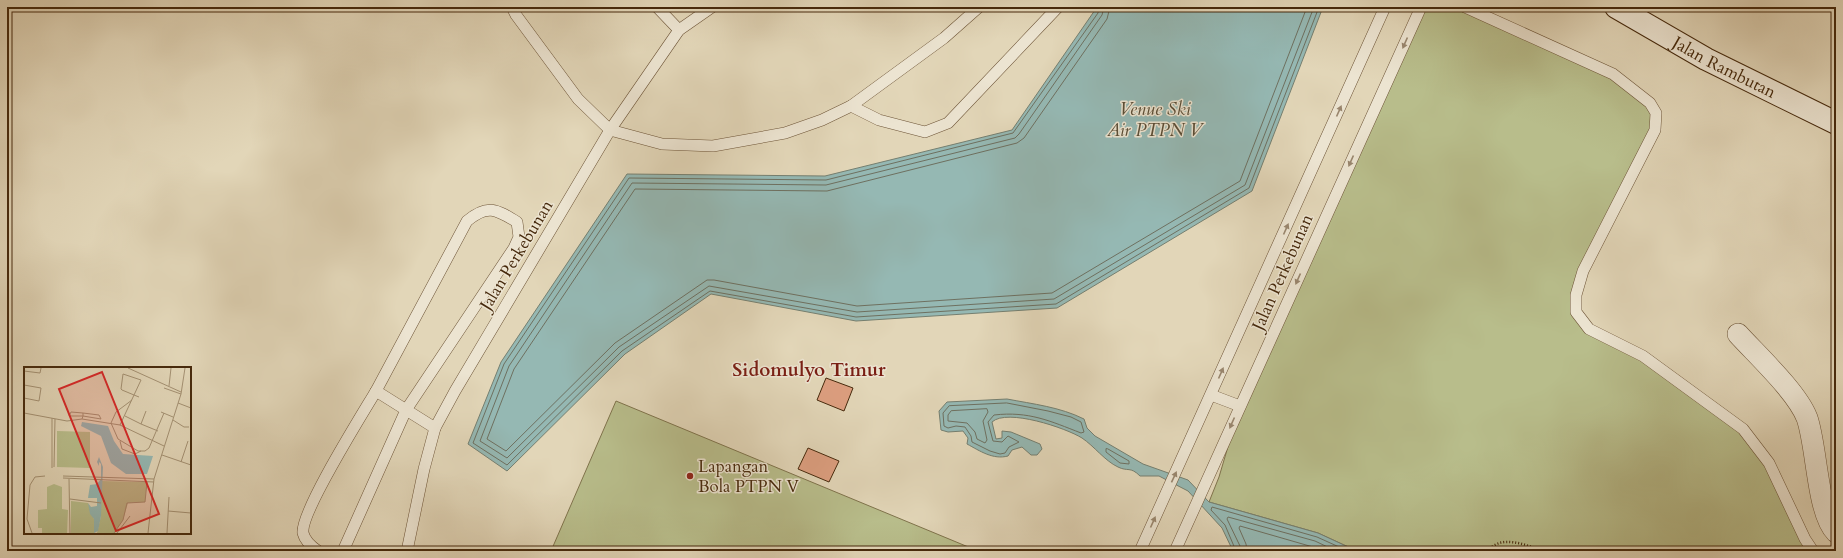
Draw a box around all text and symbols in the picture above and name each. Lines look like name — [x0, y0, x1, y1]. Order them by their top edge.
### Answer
street label: Jalan Rambutan — [1666, 30, 1780, 104]
one-way arrow — [1402, 37, 1408, 48]
water label: Venue Ski Air PTPN V — [1106, 97, 1205, 143]
one-way arrow — [1336, 105, 1342, 116]
one-way arrow — [1348, 155, 1354, 167]
street label: Jalan Perkebunan — [473, 196, 559, 317]
street label: Jalan Perkebunan — [1245, 210, 1319, 337]
one-way arrow — [1282, 223, 1289, 235]
one-way arrow — [1295, 274, 1301, 285]
district label: Sidomulyo Timur — [732, 357, 886, 383]
inset map — [24, 367, 191, 534]
one-way arrow — [1218, 368, 1224, 379]
one-way arrow — [1229, 418, 1235, 429]
place label: Lapangan Bola PTPN V — [698, 455, 800, 498]
marker: Lapangan Bola PTPN V — [685, 471, 695, 481]
one-way arrow — [1171, 471, 1177, 482]
one-way arrow — [1150, 517, 1156, 528]

